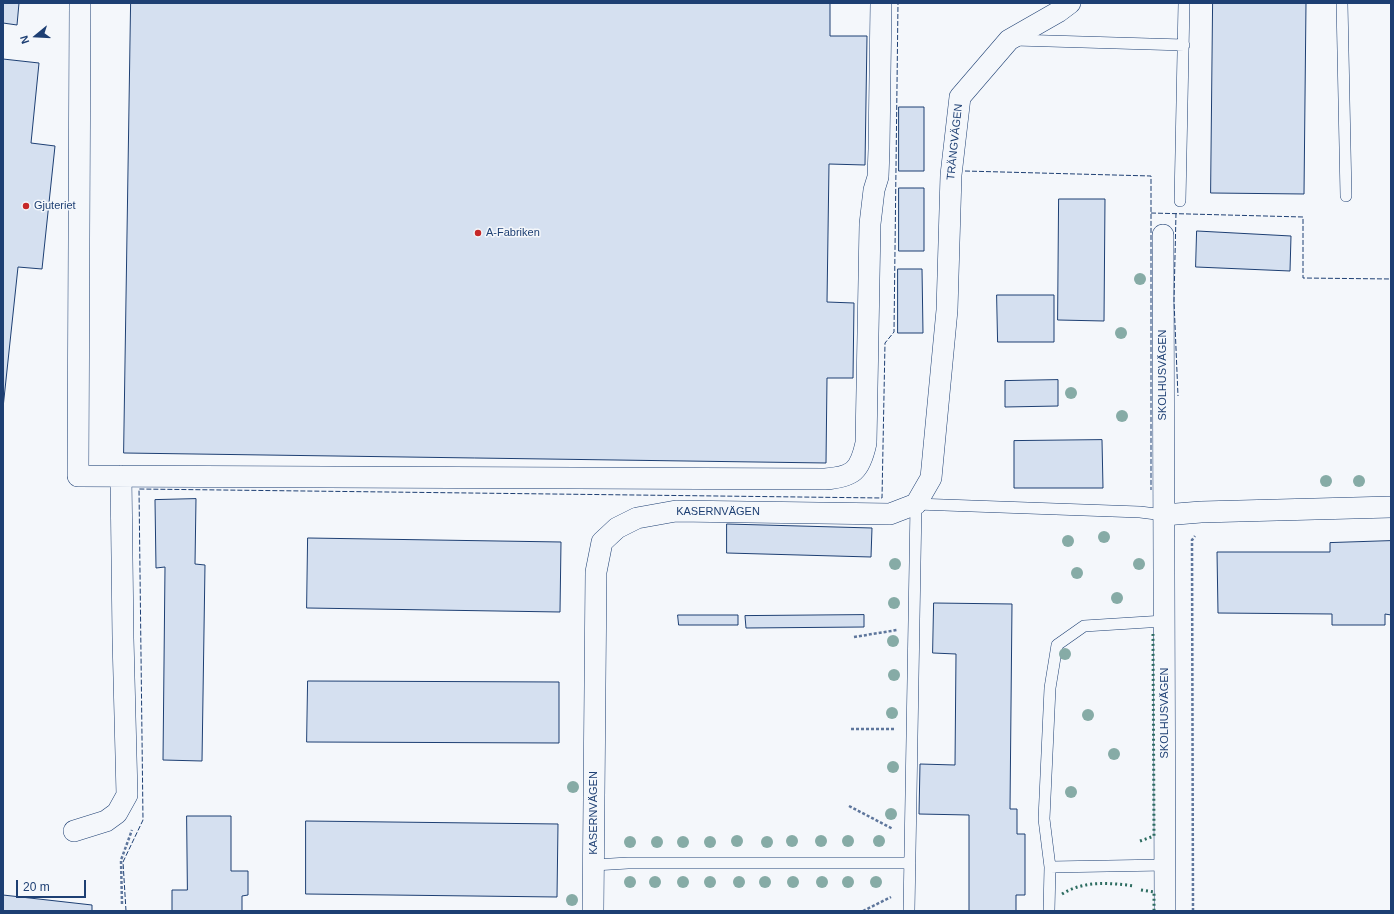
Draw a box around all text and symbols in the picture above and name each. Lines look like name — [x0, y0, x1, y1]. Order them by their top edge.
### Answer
north arrow — [16, 16, 56, 56]
text: N — [18, 34, 32, 45]
street label: TRÄNGVÄGEN — [944, 103, 966, 181]
place label: Gjuteriet — [34, 199, 76, 213]
marker: Gjuteriet — [21, 201, 31, 211]
place label: A-Fabriken — [486, 226, 540, 240]
marker: A-Fabriken — [473, 228, 483, 238]
street label: SKOLHUSVÄGEN — [1156, 329, 1170, 421]
street label: KASERNVÄGEN — [676, 505, 760, 519]
street label: SKOLHUSVÄGEN — [1158, 667, 1172, 759]
street label: KASERNVÄGEN — [587, 771, 601, 855]
scale bar — [18, 872, 88, 898]
text: 20 m — [23, 880, 50, 894]

